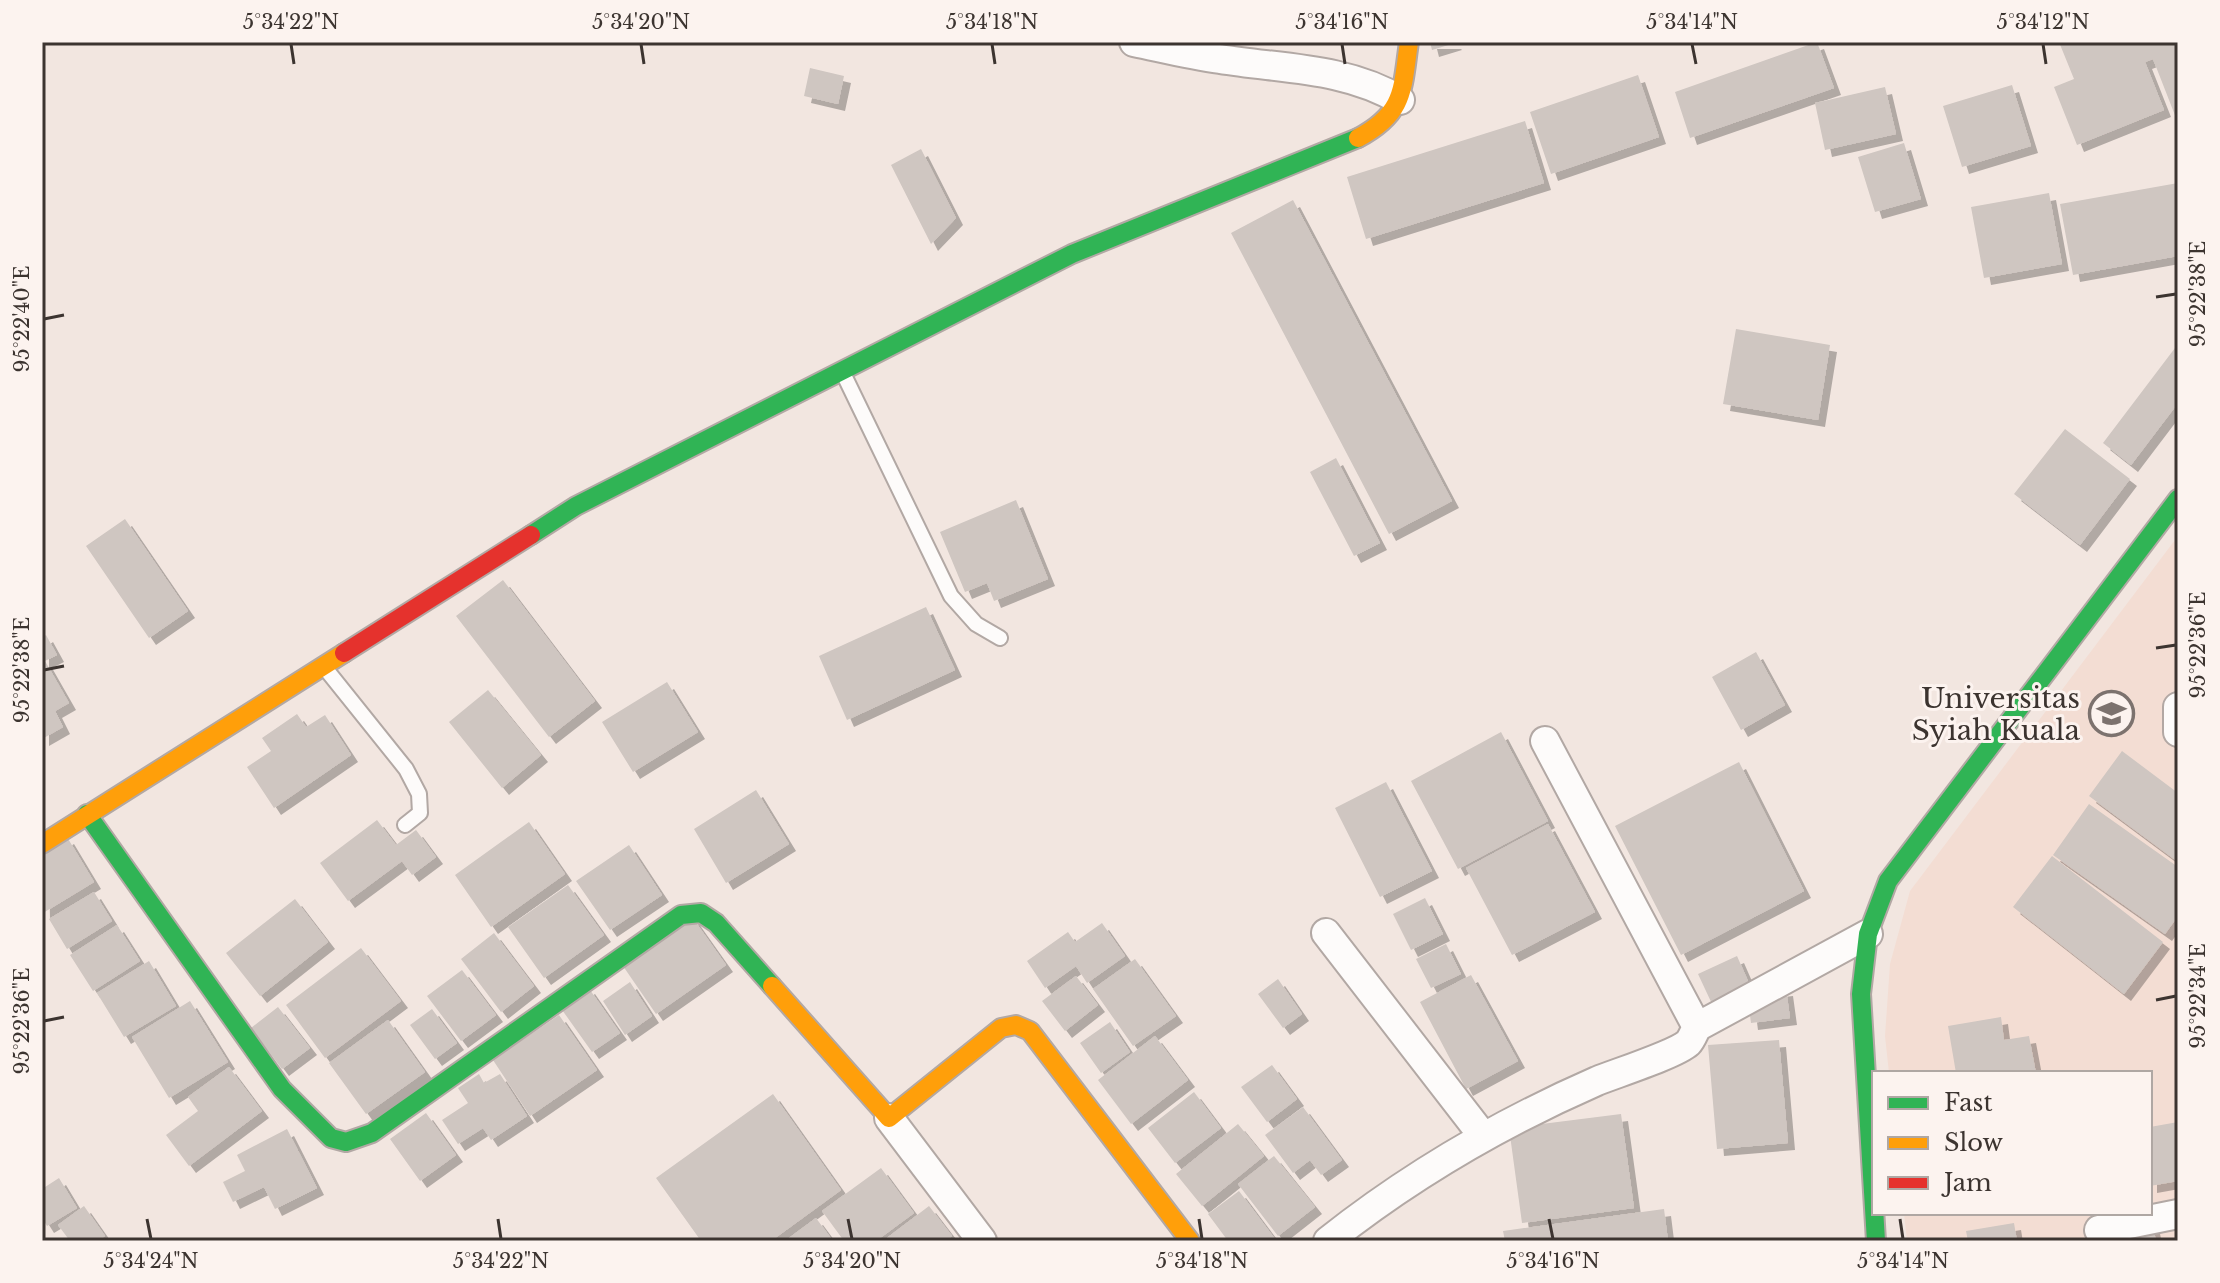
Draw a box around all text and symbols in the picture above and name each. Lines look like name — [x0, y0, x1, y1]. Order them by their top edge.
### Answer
text: 5°34'22"N — [243, 10, 339, 34]
text: 5°34'20"N — [592, 10, 690, 34]
text: 5°34'18"N — [946, 10, 1038, 34]
text: 5°34'16"N — [1295, 10, 1389, 34]
text: 5°34'14"N — [1646, 10, 1738, 34]
text: 5°34'12"N — [1997, 10, 2089, 34]
text: 95°22'38"E — [2186, 241, 2210, 347]
text: 95°22'40"E — [10, 265, 34, 373]
text: 95°22'36"E — [2186, 591, 2210, 699]
text: 95°22'38"E — [10, 617, 34, 723]
place label: Universitas Syiah Kuala — [1912, 681, 2080, 748]
school or university icon: Universitas Syiah Kuala — [2087, 690, 2135, 738]
text: 95°22'34"E — [2186, 943, 2210, 1049]
text: 95°22'36"E — [10, 967, 34, 1075]
legend — [1872, 1071, 2152, 1215]
text: Fast — [1944, 1088, 1992, 1117]
text: Slow — [1944, 1128, 2003, 1157]
text: Jam — [1941, 1168, 1992, 1197]
text: 5°34'24"N — [103, 1249, 199, 1273]
text: 5°34'22"N — [453, 1249, 549, 1273]
text: 5°34'20"N — [803, 1249, 901, 1273]
text: 5°34'18"N — [1156, 1249, 1248, 1273]
text: 5°34'16"N — [1506, 1249, 1600, 1273]
text: 5°34'14"N — [1857, 1249, 1949, 1273]

